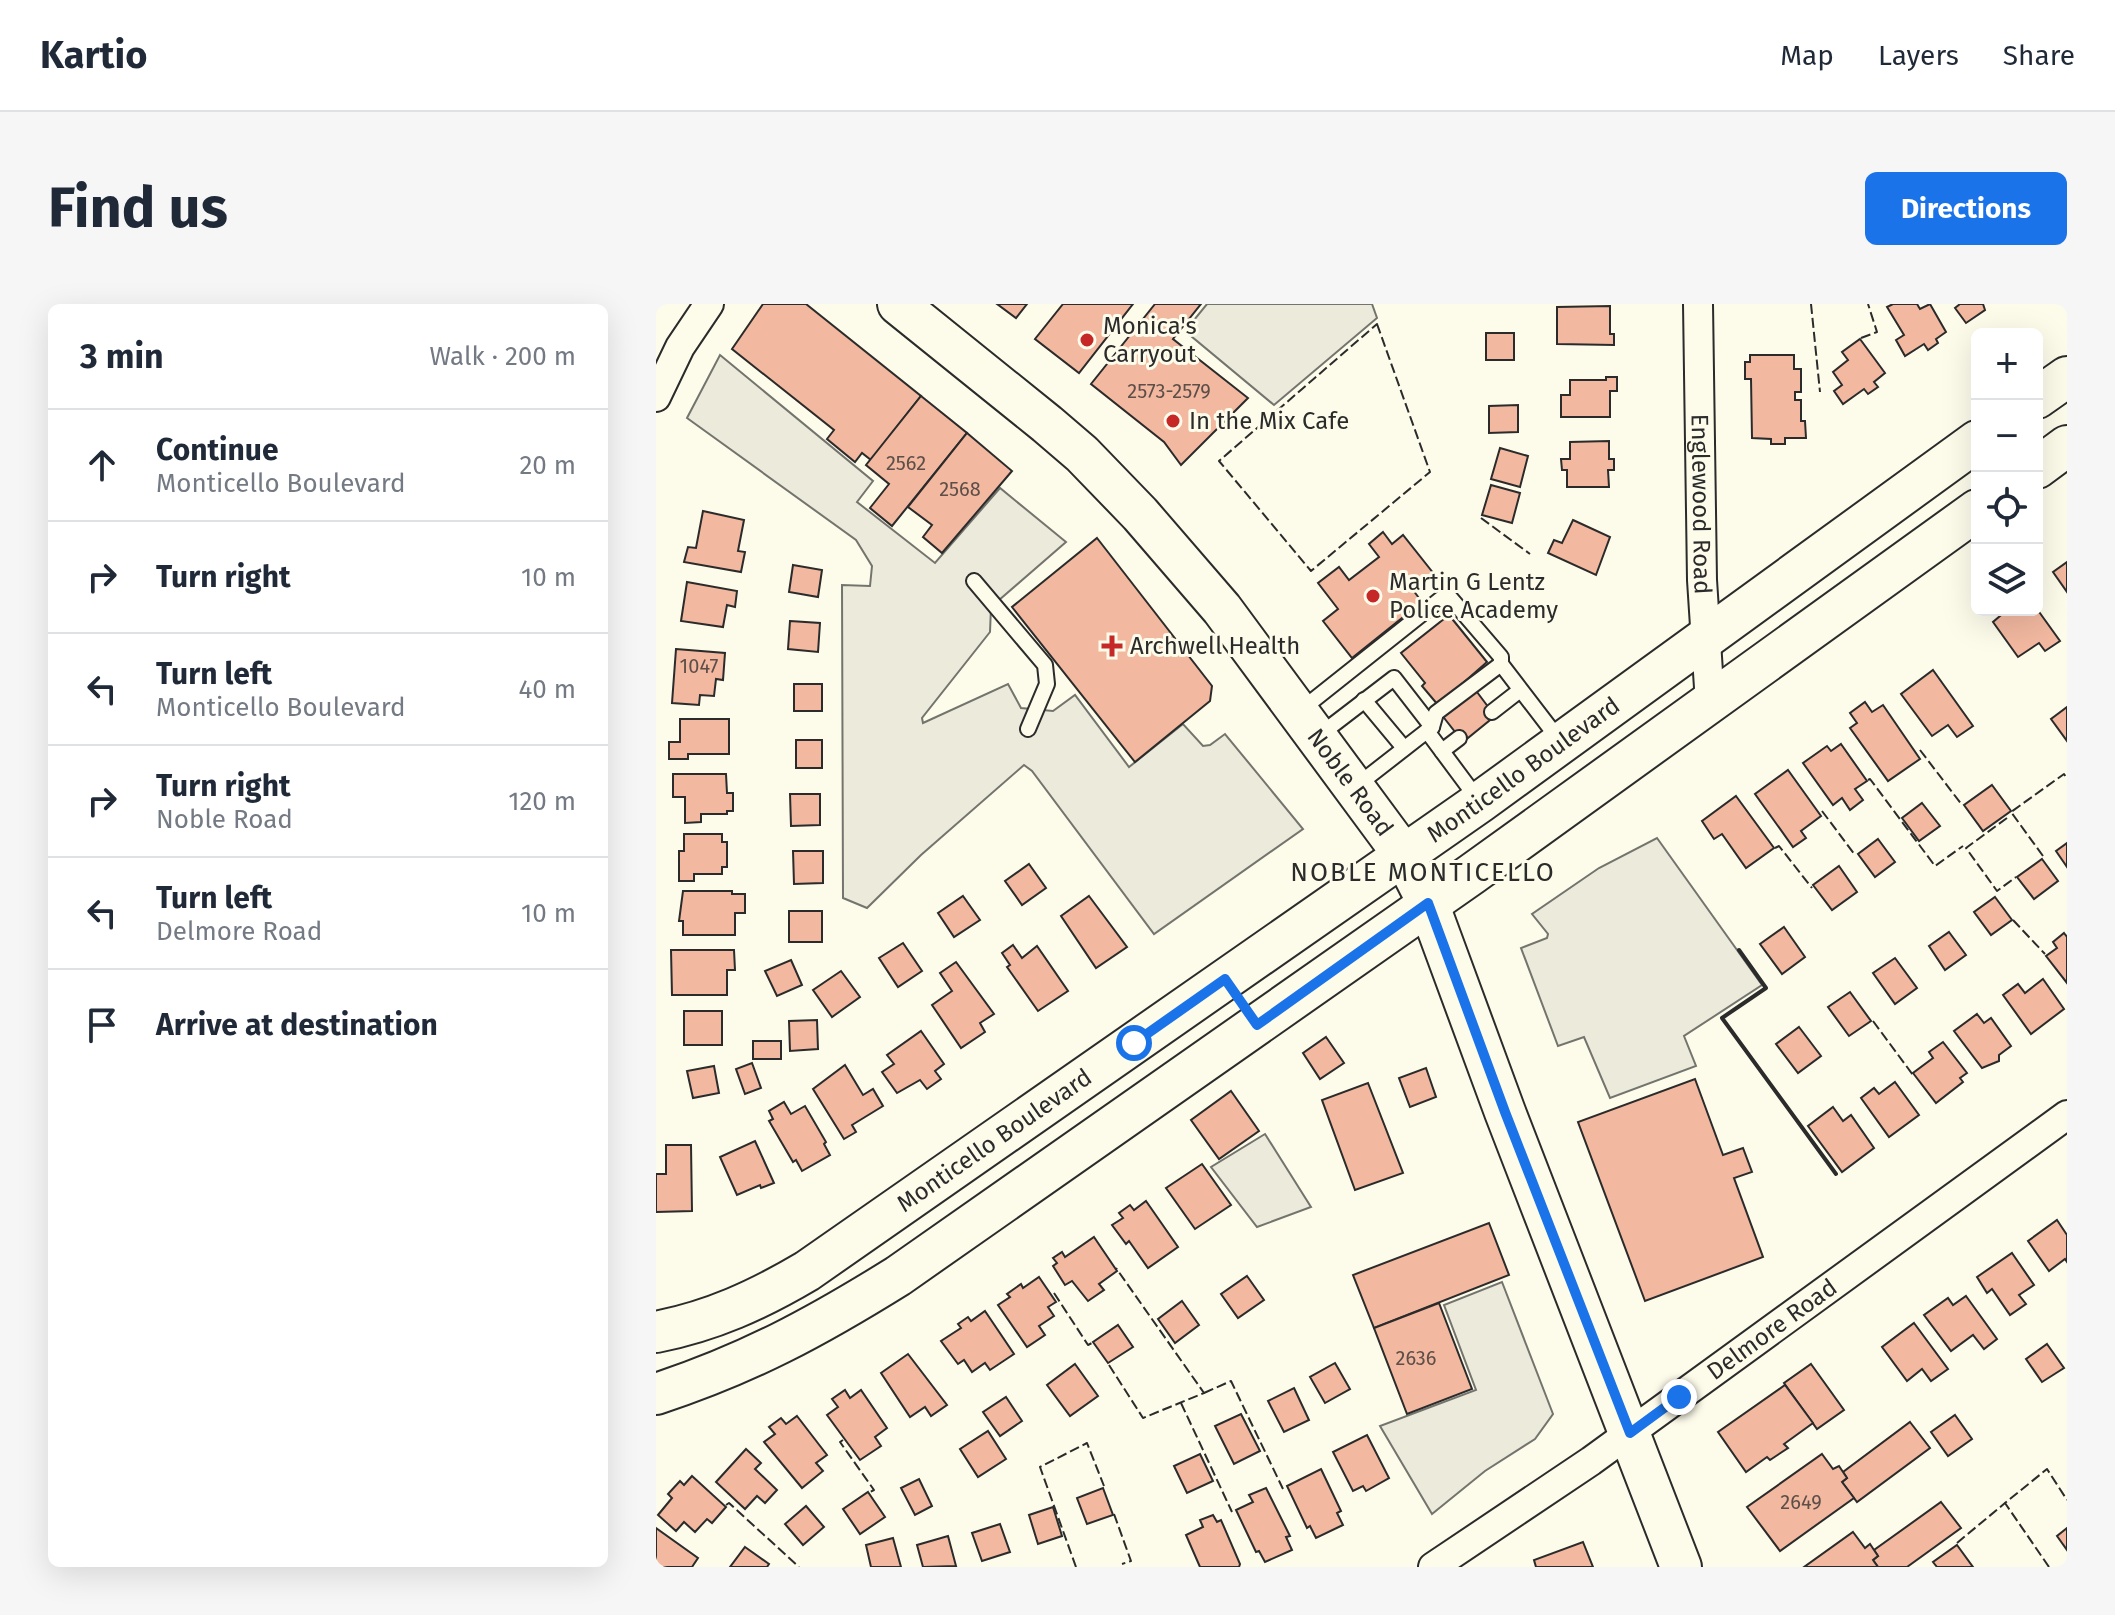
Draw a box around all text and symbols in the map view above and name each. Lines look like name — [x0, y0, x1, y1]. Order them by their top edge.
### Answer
text: Kartio — [40, 32, 147, 78]
text: Map — [1780, 39, 1834, 72]
text: Layers — [1878, 39, 1959, 72]
text: Share — [2003, 39, 2075, 72]
button: Directions — [1865, 172, 2067, 245]
text: Find us — [48, 175, 228, 242]
place label: Monica's Carryout — [1103, 312, 1197, 368]
map controls — [1971, 328, 2043, 616]
button: + — [1971, 328, 2043, 400]
marker: Monica's Carryout — [1078, 331, 1096, 349]
text: 3 min — [80, 336, 164, 377]
text: Walk · 200 m — [429, 341, 576, 372]
house number: 2573-2579 — [1127, 379, 1211, 403]
button: − — [1971, 400, 2043, 472]
place label: In the Mix Cafe — [1189, 407, 1349, 435]
marker: In the Mix Cafe — [1164, 412, 1182, 430]
street label: Englewood Road — [1686, 413, 1717, 595]
text: Continue — [156, 432, 279, 468]
icon: ahead — [80, 443, 124, 487]
text: 20 m — [519, 450, 576, 481]
house number: 2562 — [886, 451, 926, 475]
text: Monticello Boulevard — [156, 468, 406, 499]
button: locate — [1971, 472, 2043, 544]
house number: 2568 — [939, 477, 981, 501]
button: layers — [1971, 544, 2043, 616]
icon: right — [80, 555, 124, 599]
text: Turn right — [156, 559, 291, 595]
text: 10 m — [521, 562, 576, 593]
place label: Martin G Lentz Police Academy — [1389, 568, 1558, 624]
marker: Martin G Lentz Police Academy — [1364, 587, 1382, 605]
place label: Archwell Health — [1130, 632, 1300, 660]
marker: Archwell Health — [1101, 635, 1123, 657]
house number: 1047 — [680, 654, 719, 678]
text: Turn left — [156, 656, 272, 692]
icon: left — [80, 667, 124, 711]
text: 40 m — [518, 674, 576, 705]
street label: Monticello Boulevard — [1422, 691, 1625, 849]
text: Monticello Boulevard — [156, 692, 406, 723]
street label: Noble Road — [1301, 723, 1399, 842]
text: Turn right — [156, 768, 291, 804]
icon: right — [80, 779, 124, 823]
text: 120 m — [508, 786, 576, 817]
text: Noble Road — [156, 804, 293, 835]
district label: NOBLE MONTICELLO — [1290, 857, 1556, 888]
text: Turn left — [156, 880, 272, 916]
icon: left — [80, 891, 124, 935]
text: 10 m — [521, 898, 576, 929]
text: Delmore Road — [156, 916, 322, 947]
icon: arrive — [80, 1003, 124, 1047]
text: Arrive at destination — [156, 1007, 438, 1043]
route start — [1116, 1025, 1152, 1061]
street label: Monticello Boulevard — [892, 1063, 1097, 1218]
street label: Delmore Road — [1702, 1273, 1842, 1386]
house number: 2636 — [1396, 1346, 1437, 1370]
route end — [1661, 1379, 1697, 1415]
house number: 2649 — [1780, 1490, 1822, 1514]

